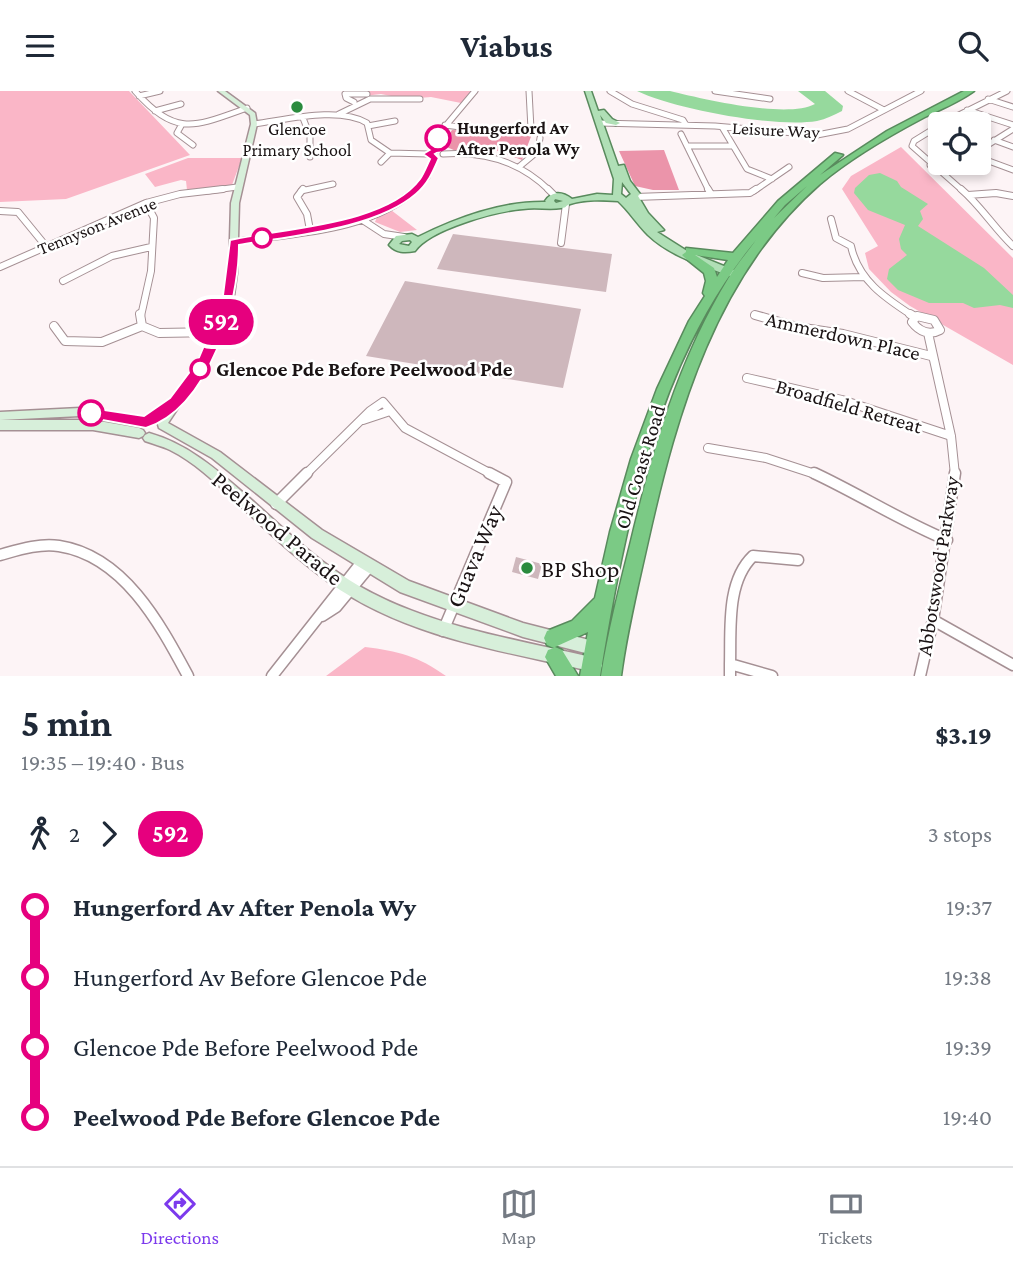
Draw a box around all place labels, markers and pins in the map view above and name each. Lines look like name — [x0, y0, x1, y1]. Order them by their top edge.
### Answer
marker: Glencoe Primary School — [289, 99, 305, 115]
place label: Hungerford Av After Penola Wy — [456, 118, 580, 159]
place label: Glencoe Primary School — [242, 119, 352, 160]
marker: Hungerford Av After Penola Wy — [425, 125, 451, 151]
unlabelled marker — [252, 228, 272, 248]
place label: Glencoe Pde Before Peelwood Pde — [216, 357, 513, 381]
marker: Glencoe Pde Before Peelwood Pde — [190, 359, 210, 379]
unlabelled marker — [78, 400, 104, 426]
place label: BP Shop — [541, 555, 619, 582]
marker: BP Shop — [519, 560, 535, 576]

